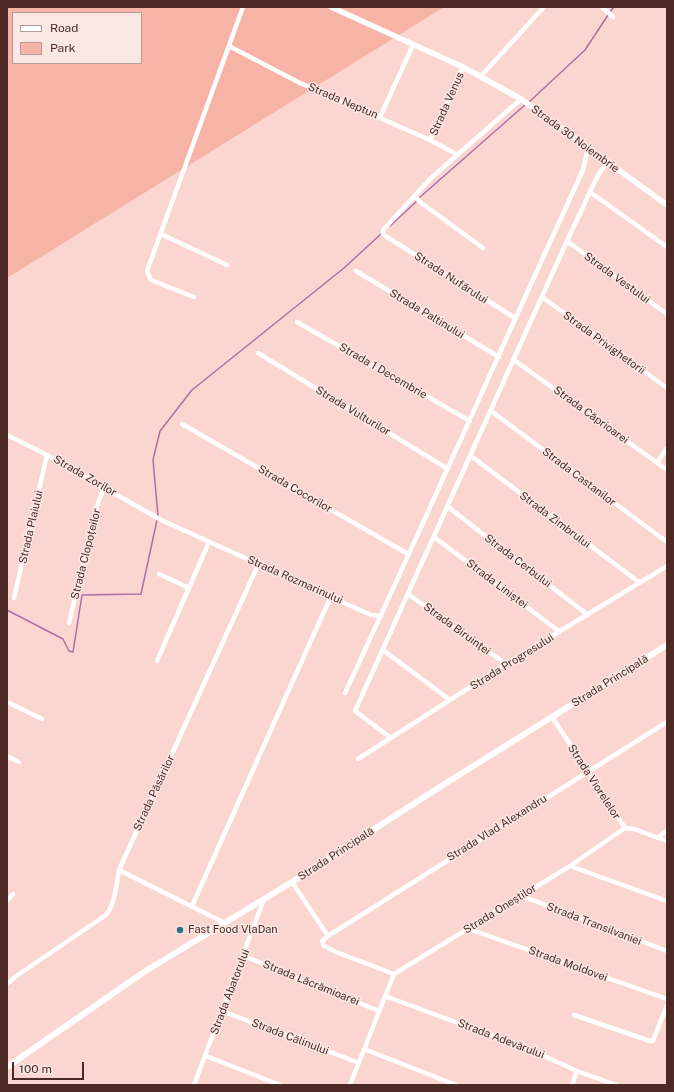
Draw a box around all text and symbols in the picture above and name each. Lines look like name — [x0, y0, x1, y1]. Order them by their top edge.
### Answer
legend — [12, 12, 142, 64]
text: Road — [50, 21, 78, 35]
text: Park — [50, 41, 76, 55]
street label: Strada Venus — [427, 70, 467, 138]
street label: Strada Neptun — [306, 80, 380, 122]
street label: Strada 30 Noiembrie — [528, 103, 622, 175]
street label: Strada Nufărului — [412, 249, 490, 307]
street label: Strada Vestului — [581, 250, 653, 306]
street label: Strada Paltinului — [387, 286, 467, 342]
street label: Strada Privighetorii — [560, 309, 648, 377]
street label: Strada 1 Decembrie — [337, 340, 429, 402]
street label: Strada Vulturilor — [313, 383, 393, 439]
street label: Strada Căprioarei — [551, 383, 631, 447]
street label: Strada Castanilor — [540, 445, 618, 509]
street label: Strada Zorilor — [51, 453, 119, 499]
street label: Strada Cocorilor — [256, 462, 334, 516]
street label: Strada Plaiului — [16, 489, 46, 565]
street label: Strada Zimbrului — [517, 489, 593, 551]
street label: Strada Clopoțeilor — [68, 507, 104, 601]
street label: Strada Cerbului — [482, 532, 554, 590]
street label: Strada Rozmarinului — [245, 553, 345, 607]
street label: Strada Liniștei — [464, 557, 530, 611]
street label: Strada Biruinței — [421, 600, 493, 658]
street label: Strada Progresului — [468, 631, 556, 693]
street label: Strada Principală — [569, 652, 651, 710]
street label: Strada Viorelelor — [565, 742, 623, 822]
street label: Strada Păsărilor — [131, 753, 177, 833]
street label: Strada Vlad Alexandru — [445, 792, 549, 864]
street label: Strada Principală — [296, 825, 376, 883]
street label: Strada Oneștilor — [461, 881, 539, 937]
street label: Strada Transilvaniei — [545, 900, 643, 948]
place label: Fast Food VlaDan — [188, 923, 278, 937]
marker: Fast Food VlaDan — [175, 925, 185, 935]
street label: Strada Moldovei — [527, 944, 609, 984]
street label: Strada Abatorului — [208, 947, 252, 1037]
street label: Strada Lăcrămioarei — [261, 958, 361, 1008]
street label: Strada Călinului — [249, 1016, 331, 1058]
street label: Strada Adevărului — [456, 1016, 546, 1062]
scale bar — [14, 1054, 86, 1080]
text: 100 m — [19, 1062, 52, 1076]

